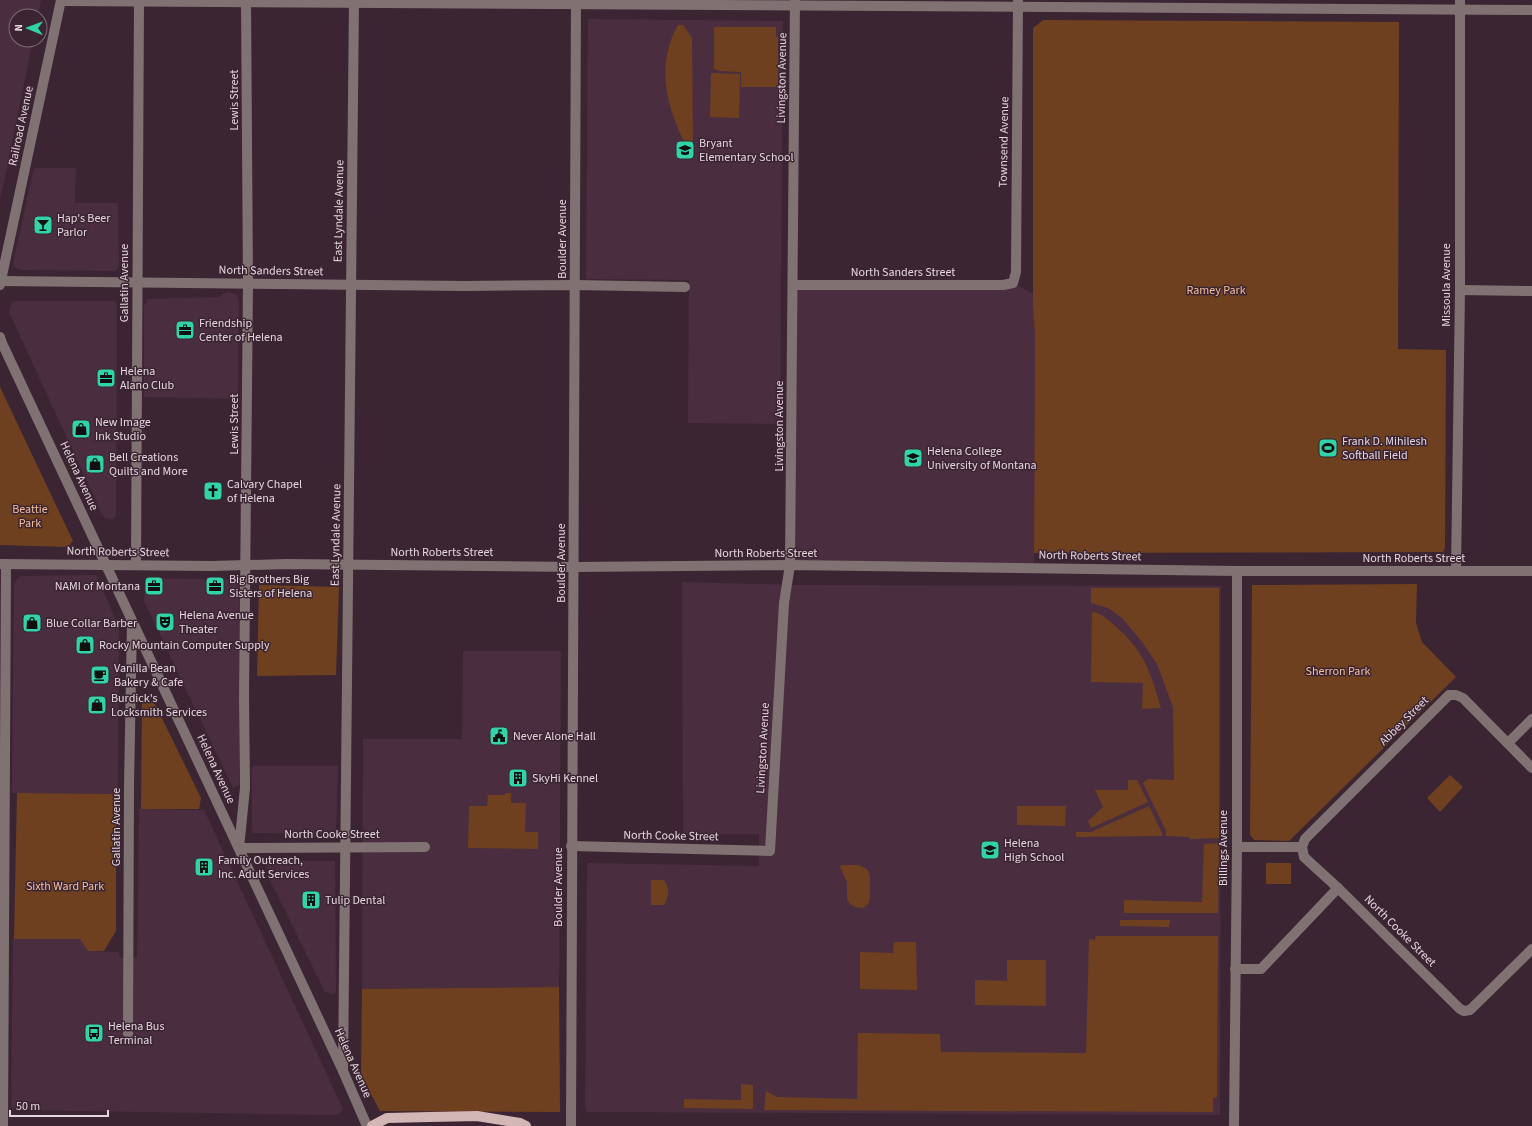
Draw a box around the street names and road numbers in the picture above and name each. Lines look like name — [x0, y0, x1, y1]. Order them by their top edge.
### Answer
street label: Livingston Avenue — [773, 32, 791, 124]
street label: Lewis Street — [226, 70, 243, 130]
street label: Railroad Avenue — [4, 84, 38, 168]
street label: Townsend Avenue — [995, 96, 1013, 188]
street label: East Lyndale Avenue — [330, 160, 348, 262]
street label: Boulder Avenue — [554, 199, 571, 279]
street label: Missoula Avenue — [1438, 243, 1455, 327]
street label: Gallatin Avenue — [116, 244, 133, 322]
street label: North Sanders Street — [219, 262, 323, 280]
street label: North Sanders Street — [851, 264, 955, 281]
street label: Livingston Avenue — [771, 380, 788, 472]
street label: Lewis Street — [226, 394, 243, 454]
street label: Helena Avenue — [55, 439, 103, 514]
street label: East Lyndale Avenue — [327, 484, 345, 586]
street label: Boulder Avenue — [553, 523, 570, 603]
street label: North Roberts Street — [66, 543, 170, 561]
street label: North Roberts Street — [391, 544, 493, 561]
street label: North Roberts Street — [715, 545, 817, 562]
street label: North Roberts Street — [1038, 547, 1142, 565]
street label: North Roberts Street — [1363, 550, 1465, 567]
street label: Abbey Street — [1375, 692, 1433, 750]
street label: Livingston Avenue — [752, 702, 774, 794]
street label: Helena Avenue — [192, 732, 240, 807]
street label: Gallatin Avenue — [108, 788, 125, 866]
street label: Billings Avenue — [1215, 810, 1232, 886]
street label: North Cooke Street — [284, 826, 380, 843]
street label: North Cooke Street — [623, 827, 719, 845]
street label: Boulder Avenue — [550, 847, 567, 927]
street label: North Cooke Street — [1360, 891, 1440, 971]
street label: Helena Avenue — [330, 1025, 376, 1101]

